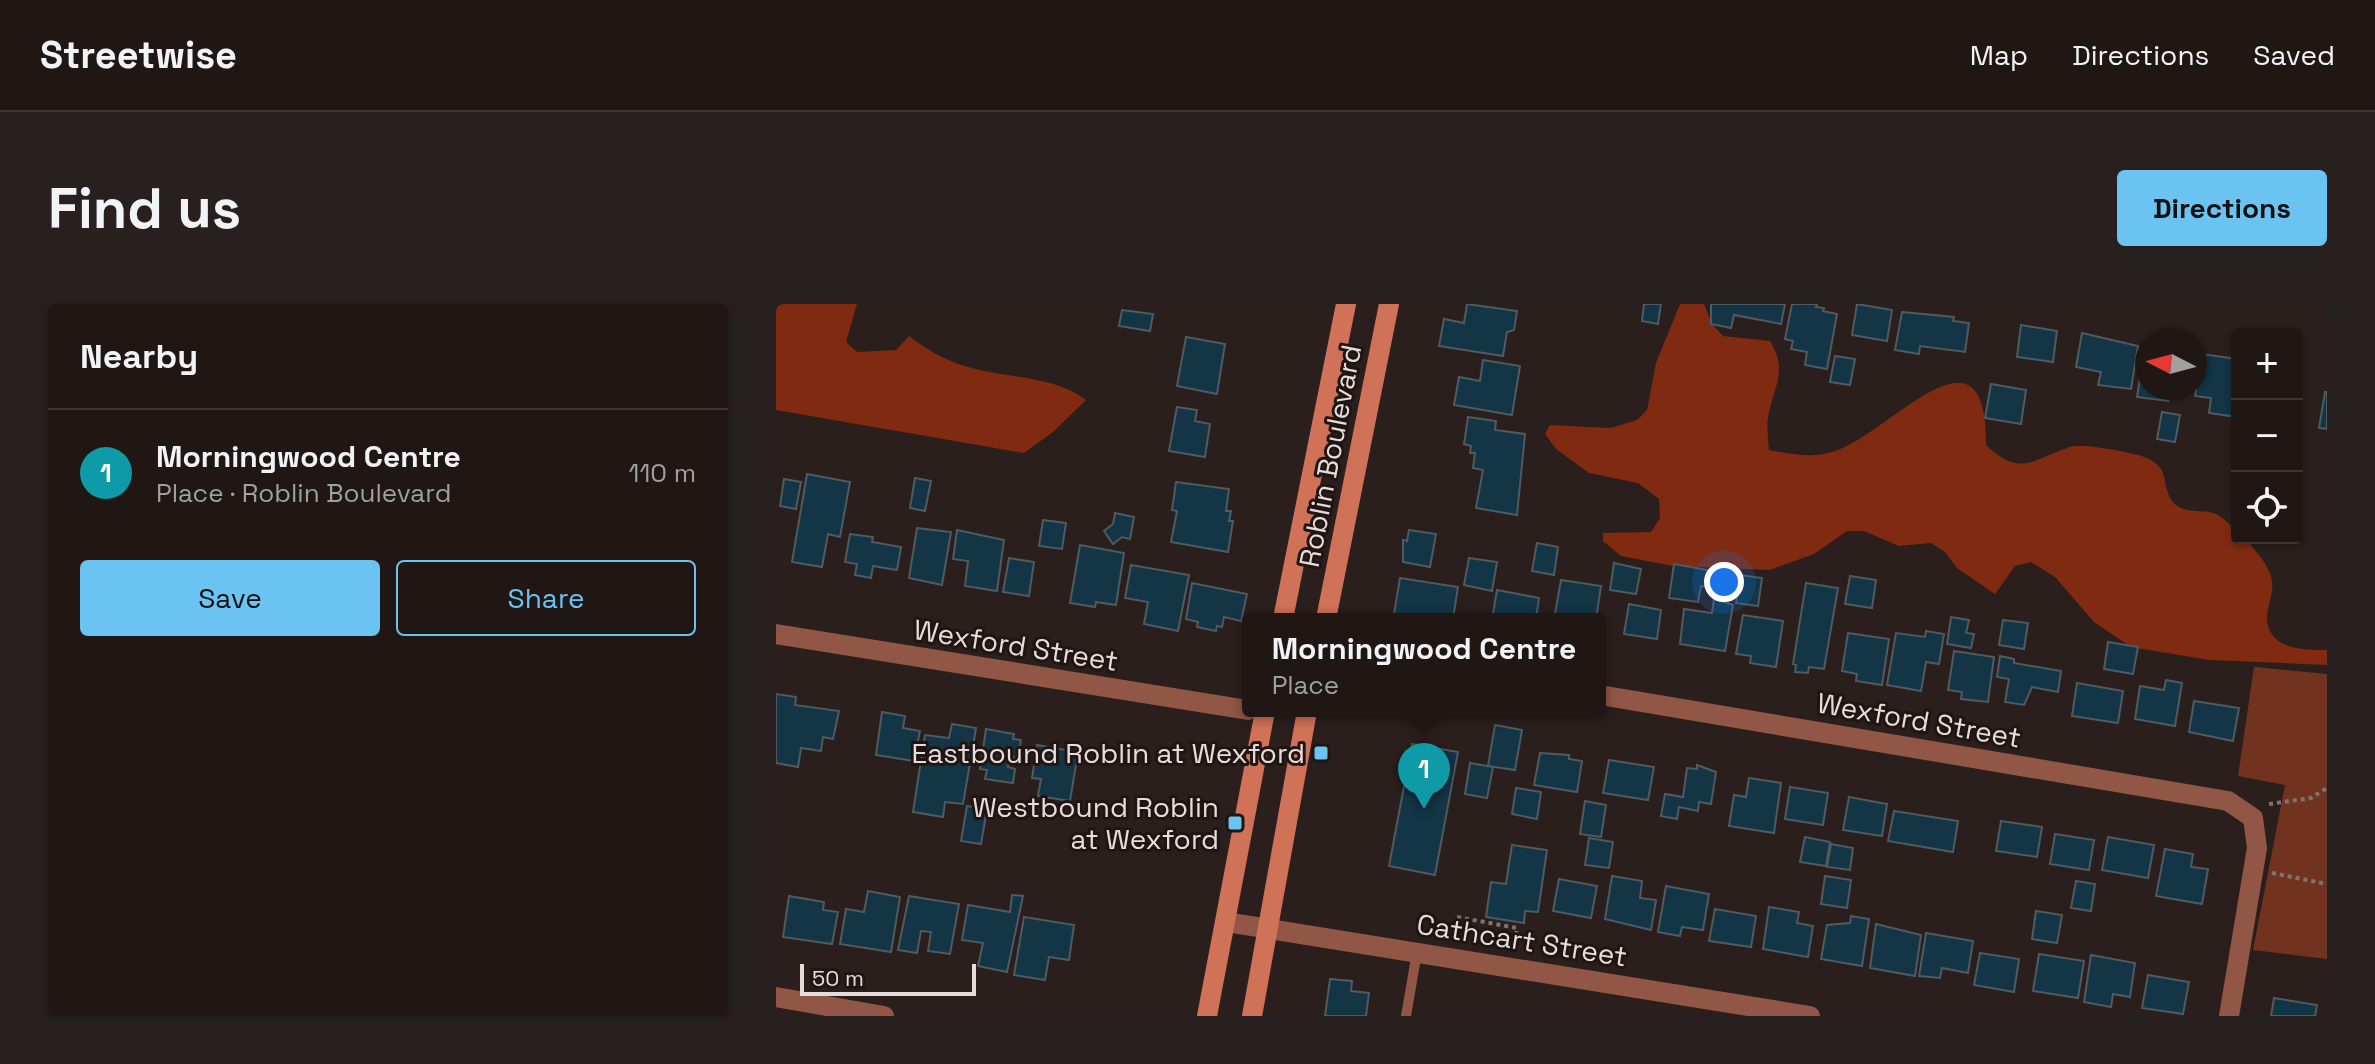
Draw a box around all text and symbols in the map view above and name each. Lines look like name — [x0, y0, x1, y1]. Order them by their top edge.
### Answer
text: Streetwise — [40, 31, 237, 79]
text: Map — [1970, 37, 2028, 73]
text: Directions — [2072, 37, 2209, 73]
text: Saved — [2253, 37, 2335, 73]
button: Directions — [2117, 170, 2327, 246]
text: Find us — [48, 173, 241, 244]
north arrow — [2135, 328, 2207, 400]
map controls — [2231, 328, 2303, 544]
button: + — [2231, 328, 2303, 400]
text: Nearby — [80, 335, 198, 378]
street label: Roblin Boulevard — [1291, 342, 1369, 570]
button: − — [2231, 400, 2303, 472]
text: Morningwood Centre — [156, 437, 461, 476]
text: 1 — [100, 456, 112, 490]
text: 110 m — [629, 456, 696, 490]
button: locate — [2231, 472, 2303, 544]
text: Place · Roblin Boulevard — [156, 476, 451, 510]
button: Save — [80, 560, 380, 636]
button: Share — [396, 560, 696, 636]
your location — [1704, 562, 1744, 602]
street label: Wexford Street — [911, 611, 1121, 679]
popup — [1242, 613, 1606, 717]
text: Morningwood Centre — [1272, 629, 1576, 668]
text: Place — [1272, 668, 1339, 702]
street label: Wexford Street — [1814, 684, 2024, 756]
place label: Eastbound Roblin at Wexford — [911, 735, 1305, 771]
pin: 1 — [1398, 743, 1450, 809]
marker: Eastbound Roblin at Wexford — [1312, 744, 1330, 762]
place label: Westbound Roblin at Wexford — [972, 789, 1219, 857]
marker: Westbound Roblin at Wexford — [1226, 814, 1244, 832]
street label: Cathcart Street — [1414, 906, 1630, 974]
scale bar — [800, 960, 976, 996]
text: 50 m — [812, 964, 864, 992]

